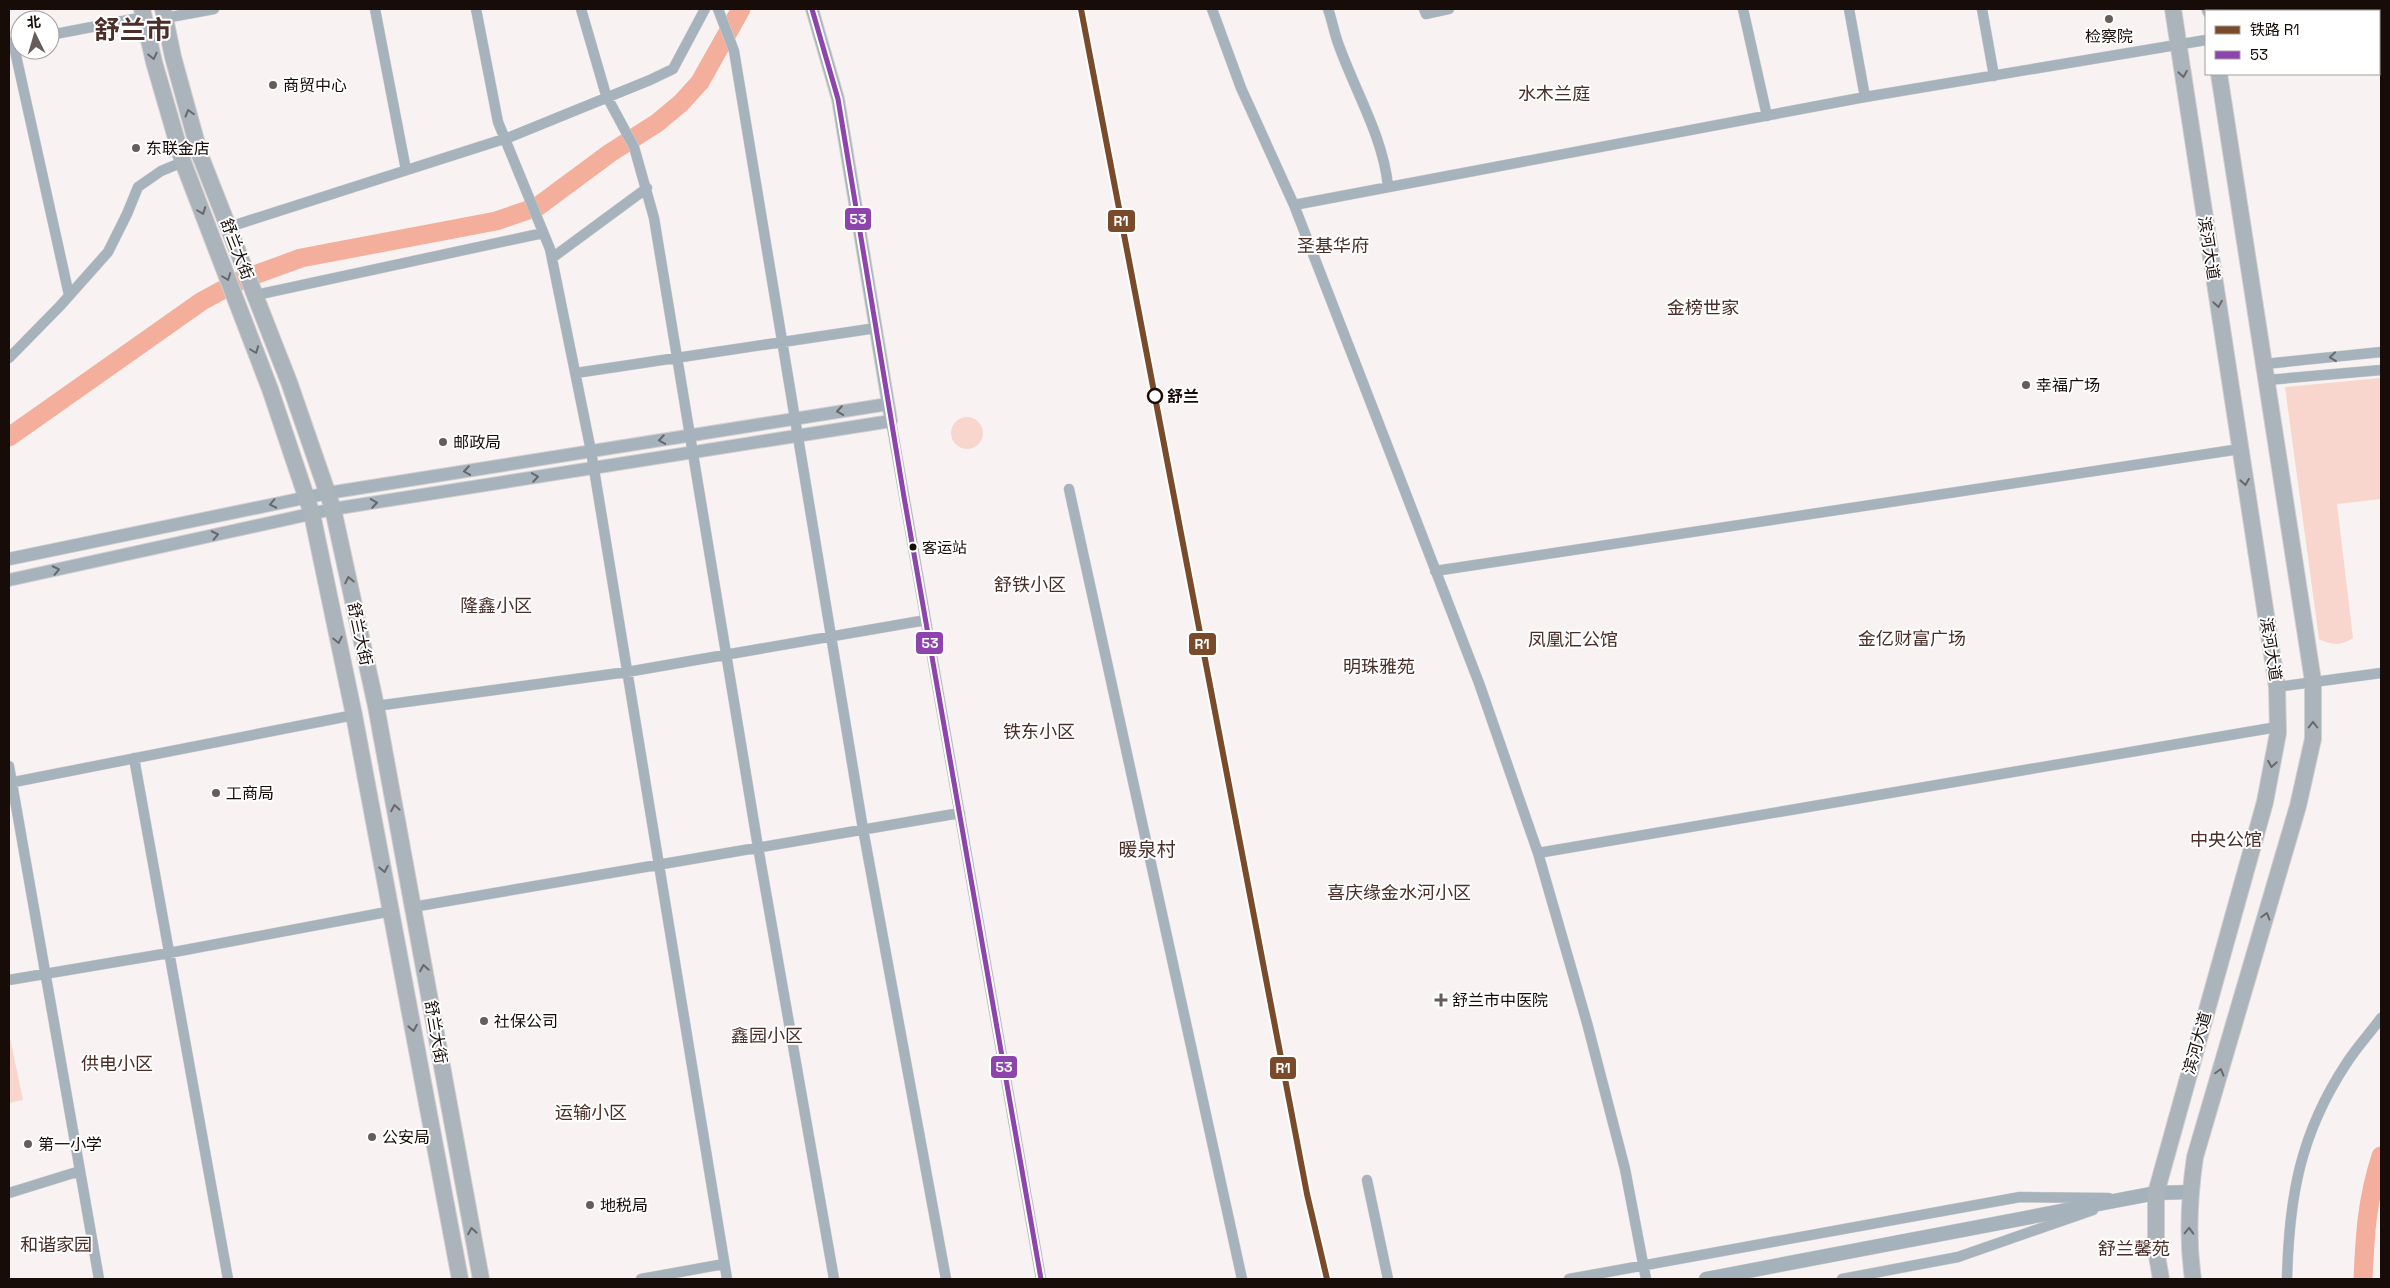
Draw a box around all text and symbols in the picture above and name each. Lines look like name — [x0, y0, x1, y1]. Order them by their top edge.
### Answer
north arrow — [10, 10, 60, 60]
legend — [2205, 10, 2380, 75]
text: 北 — [26, 12, 42, 32]
district label: 舒兰市 — [94, 13, 172, 47]
marker: 检察院 — [2103, 13, 2115, 25]
text: 铁路 R1 — [2250, 20, 2300, 39]
place label: 检察院 — [2085, 26, 2133, 47]
text: 53 — [2250, 45, 2268, 64]
one-way arrow — [147, 52, 158, 61]
one-way arrow — [2177, 70, 2187, 79]
place label: 商贸中心 — [283, 75, 347, 96]
marker: 商贸中心 — [267, 79, 279, 91]
district label: 水木兰庭 — [1518, 82, 1590, 105]
one-way arrow — [184, 110, 194, 118]
place label: 东联金店 — [146, 138, 210, 159]
marker: 东联金店 — [130, 142, 142, 154]
one-way arrow — [196, 206, 206, 215]
line badge: 53 — [844, 207, 872, 231]
line badge: R1 — [1107, 209, 1136, 233]
text: 53 — [850, 210, 866, 228]
text: R1 — [1113, 212, 1129, 230]
street label: 舒兰大街 — [216, 215, 258, 283]
street label: 滨河大道 — [2194, 215, 2224, 281]
district label: 圣基华府 — [1297, 234, 1369, 257]
one-way arrow — [221, 272, 231, 281]
district label: 金榜世家 — [1667, 296, 1739, 319]
one-way arrow — [2212, 300, 2223, 308]
one-way arrow — [249, 346, 259, 354]
one-way arrow — [2328, 351, 2336, 362]
place label: 幸福广场 — [2036, 375, 2100, 396]
marker: 幸福广场 — [2020, 379, 2032, 391]
place label: 舒兰 — [1167, 386, 1199, 407]
marker: 舒兰 — [1147, 388, 1163, 404]
one-way arrow — [836, 406, 845, 416]
place label: 邮政局 — [453, 432, 501, 453]
one-way arrow — [658, 434, 667, 444]
marker: 邮政局 — [437, 436, 449, 448]
one-way arrow — [463, 465, 472, 475]
one-way arrow — [531, 473, 539, 483]
one-way arrow — [2240, 478, 2250, 486]
one-way arrow — [370, 498, 379, 508]
one-way arrow — [268, 499, 277, 509]
one-way arrow — [211, 530, 220, 541]
place label: 客运站 — [922, 538, 967, 557]
marker: 客运站 — [908, 542, 918, 552]
one-way arrow — [52, 565, 61, 576]
district label: 舒铁小区 — [994, 573, 1066, 596]
one-way arrow — [344, 576, 355, 585]
district label: 隆鑫小区 — [460, 594, 532, 617]
street label: 舒兰大街 — [343, 601, 377, 667]
street label: 滨河大道 — [2256, 616, 2286, 682]
district label: 金亿财富广场 — [1858, 627, 1966, 650]
district label: 凤凰汇公馆 — [1528, 628, 1618, 651]
line badge: 53 — [915, 631, 944, 655]
line badge: R1 — [1188, 632, 1217, 656]
text: 53 — [922, 634, 938, 652]
text: R1 — [1194, 635, 1210, 653]
one-way arrow — [333, 636, 343, 645]
district label: 明珠雅苑 — [1343, 655, 1415, 678]
district label: 铁东小区 — [1003, 720, 1075, 743]
one-way arrow — [2308, 721, 2318, 729]
one-way arrow — [2267, 760, 2278, 768]
place label: 工商局 — [226, 783, 274, 804]
marker: 工商局 — [210, 787, 222, 799]
one-way arrow — [390, 804, 401, 813]
district label: 中央公馆 — [2190, 828, 2262, 851]
district label: 暖泉村 — [1118, 837, 1176, 862]
one-way arrow — [378, 864, 388, 873]
district label: 喜庆缘金水河小区 — [1327, 881, 1471, 904]
one-way arrow — [2260, 913, 2270, 921]
one-way arrow — [420, 964, 430, 973]
place label: 舒兰市中医院 — [1452, 990, 1548, 1011]
marker: 舒兰市中医院 — [1434, 993, 1448, 1007]
street label: 舒兰大街 — [420, 999, 452, 1065]
street label: 滨河大道 — [2178, 1009, 2216, 1077]
place label: 社保公司 — [494, 1011, 558, 1032]
marker: 社保公司 — [478, 1015, 490, 1027]
one-way arrow — [408, 1024, 418, 1033]
district label: 鑫园小区 — [731, 1024, 803, 1047]
district label: 供电小区 — [81, 1052, 153, 1075]
line badge: 53 — [990, 1055, 1018, 1079]
line badge: R1 — [1269, 1056, 1297, 1080]
text: 53 — [996, 1058, 1012, 1076]
text: R1 — [1275, 1059, 1291, 1077]
one-way arrow — [2214, 1069, 2224, 1077]
district label: 运输小区 — [555, 1101, 627, 1124]
place label: 公安局 — [382, 1127, 430, 1148]
marker: 公安局 — [366, 1131, 378, 1143]
place label: 第一小学 — [38, 1134, 102, 1155]
marker: 第一小学 — [22, 1138, 34, 1150]
place label: 地税局 — [600, 1195, 648, 1216]
marker: 地税局 — [584, 1199, 596, 1211]
one-way arrow — [468, 1227, 478, 1236]
one-way arrow — [2183, 1227, 2194, 1235]
district label: 和谐家园 — [20, 1233, 92, 1256]
district label: 舒兰馨苑 — [2098, 1237, 2170, 1260]

